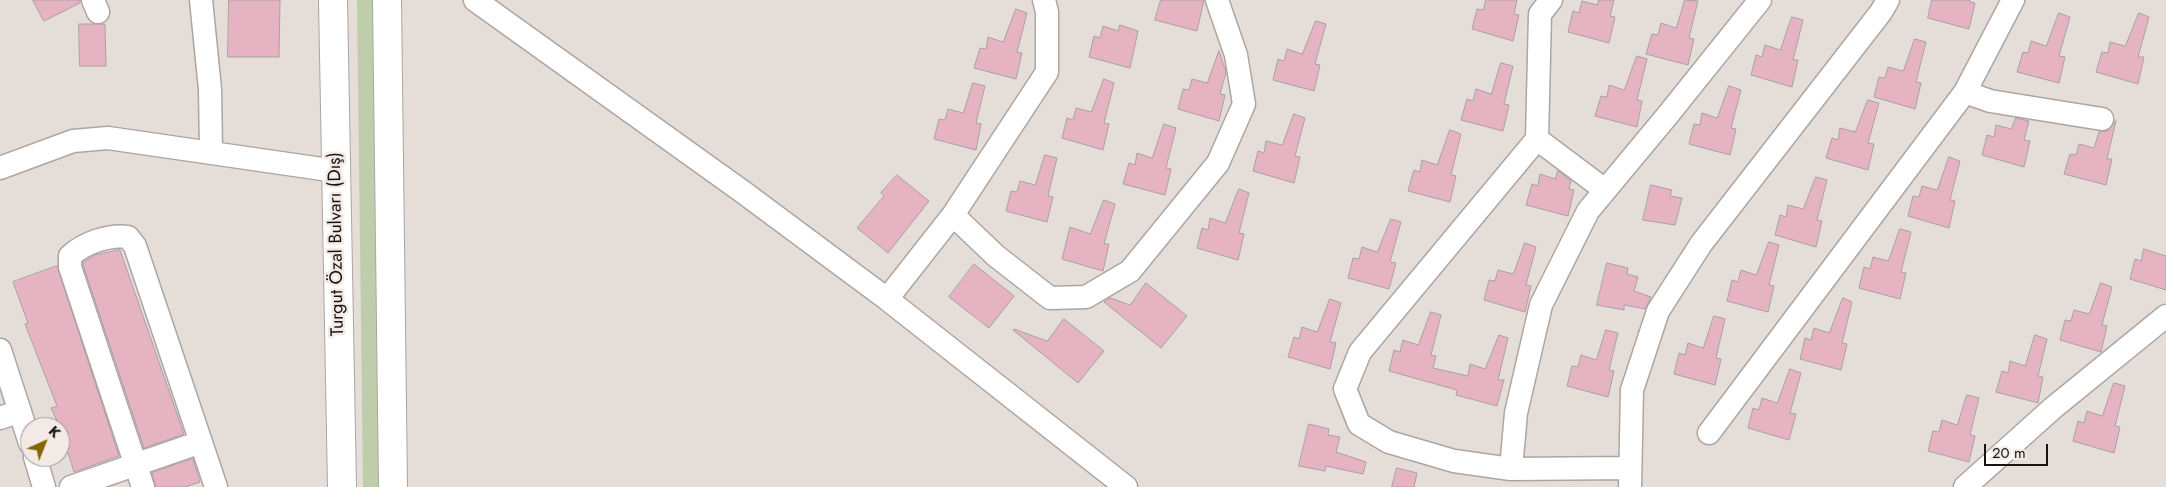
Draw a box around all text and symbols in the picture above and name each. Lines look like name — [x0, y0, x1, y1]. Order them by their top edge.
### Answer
street label: Turgut Özal Bulvarı (Dış) — [325, 152, 349, 336]
north arrow — [20, 417, 70, 467]
text: K — [44, 421, 65, 443]
scale bar — [1986, 434, 2050, 466]
text: 20 m — [1992, 442, 2026, 464]

